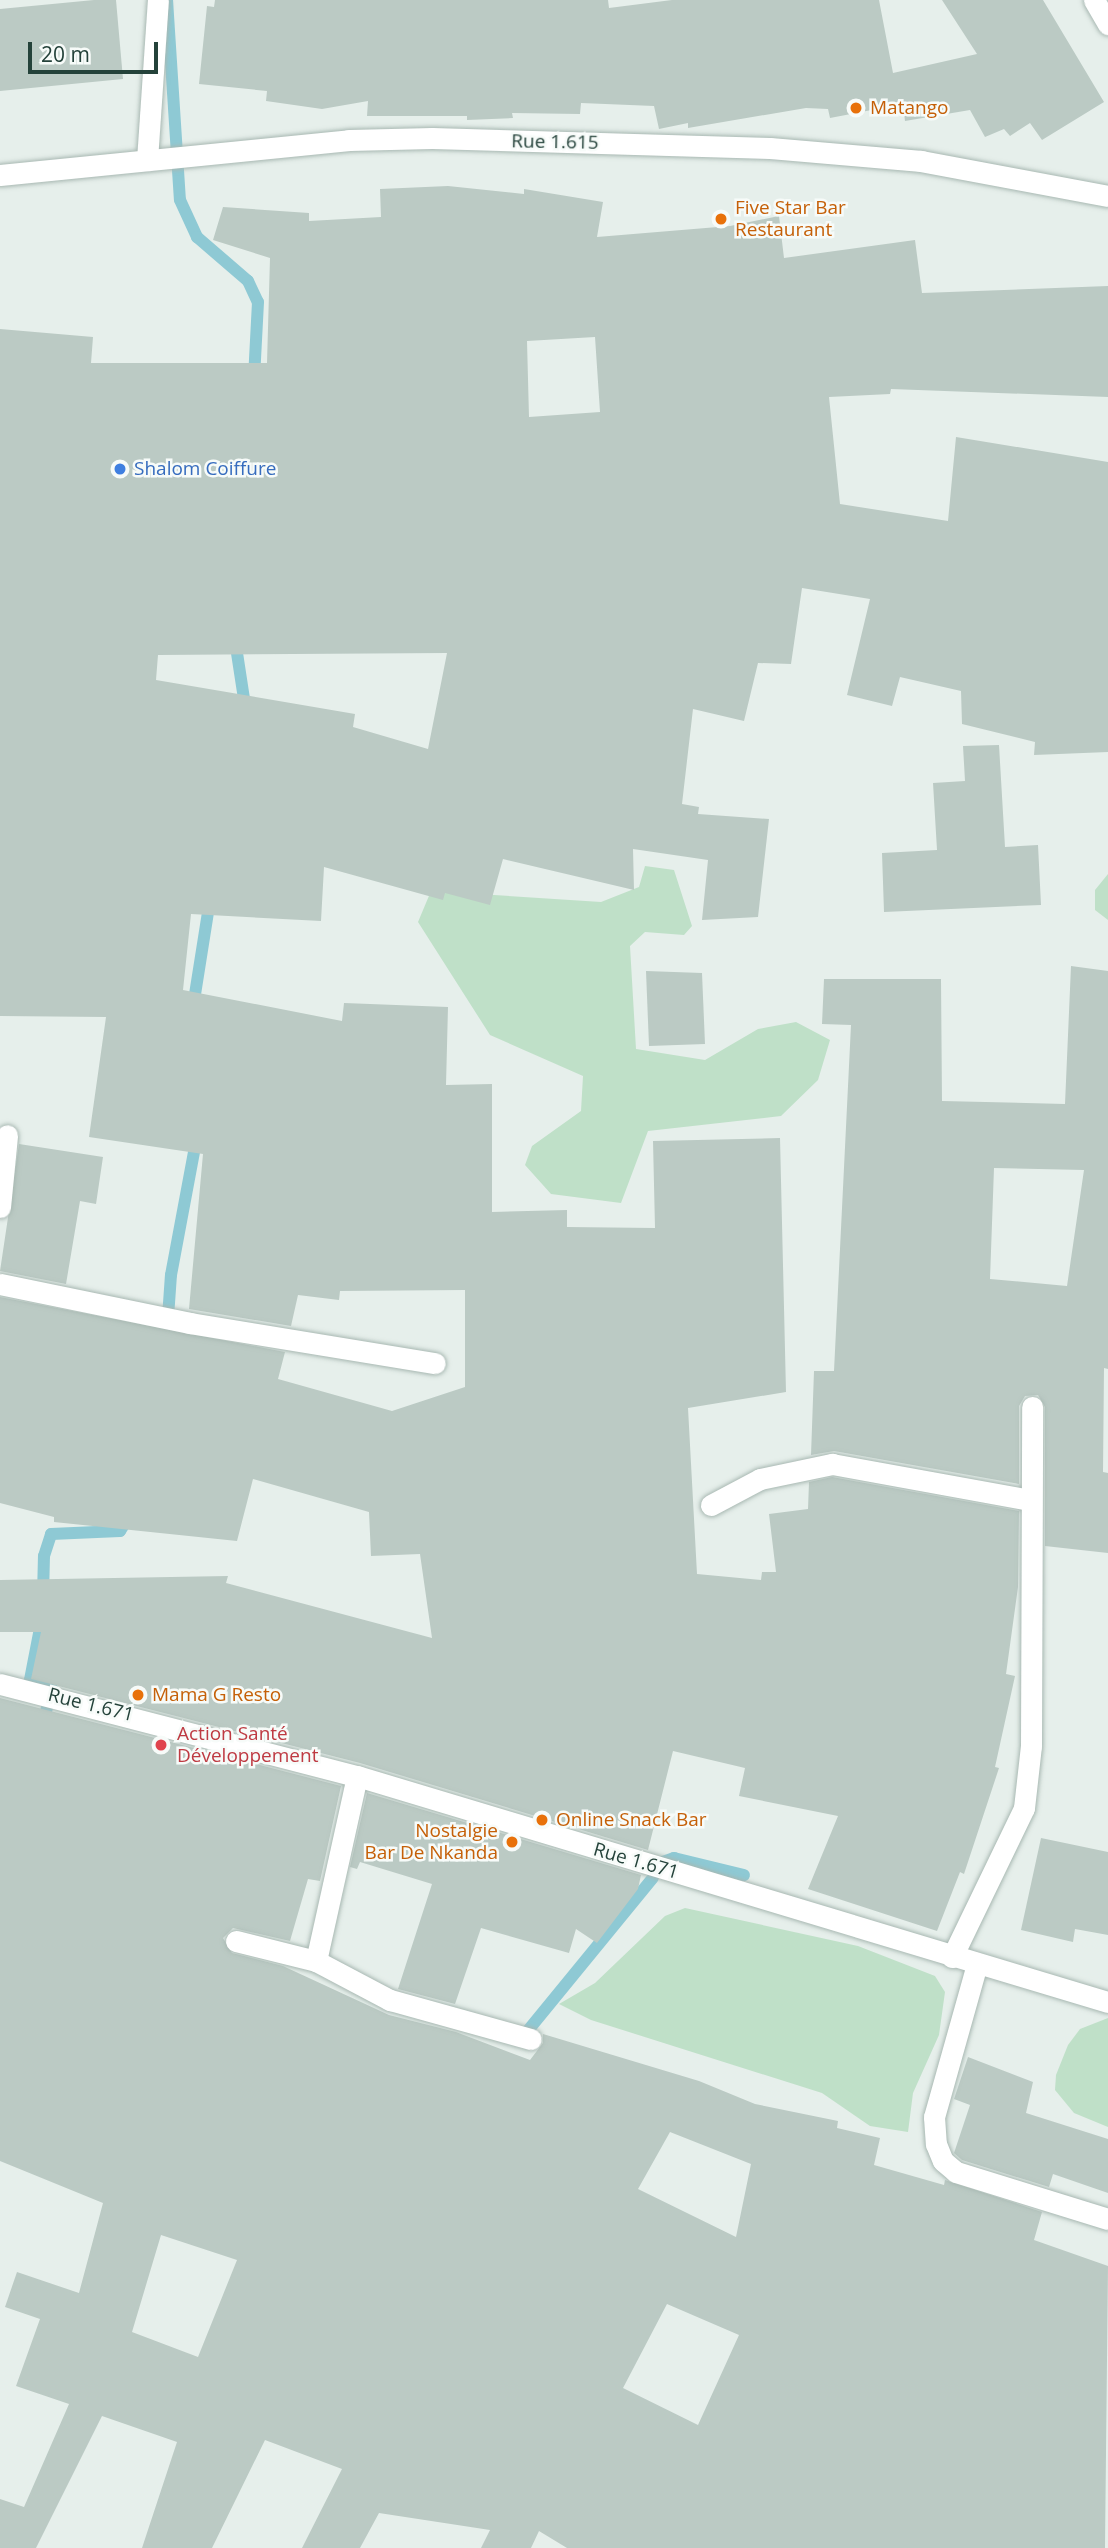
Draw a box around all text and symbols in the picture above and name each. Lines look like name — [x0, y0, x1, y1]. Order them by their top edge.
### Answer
scale bar — [32, 28, 161, 72]
text: 20 m — [41, 40, 90, 68]
place label: Matango — [870, 97, 948, 119]
marker: Matango — [848, 100, 864, 116]
street label: Rue 1.615 — [511, 130, 599, 154]
place label: Five Star Bar Restaurant — [735, 197, 846, 241]
marker: Five Star Bar Restaurant — [713, 211, 729, 227]
place label: Shalom Coiffure — [134, 458, 276, 480]
marker: Shalom Coiffure — [112, 461, 128, 477]
street label: Rue 1.671 — [46, 1683, 136, 1727]
place label: Mama G Resto — [152, 1684, 281, 1706]
marker: Mama G Resto — [130, 1687, 146, 1703]
place label: Action Santé Développement — [177, 1723, 318, 1767]
marker: Action Santé Développement — [151, 1735, 171, 1755]
place label: Online Snack Bar — [556, 1809, 707, 1831]
marker: Online Snack Bar — [534, 1812, 550, 1828]
place label: Nostalgie Bar De Nkanda — [364, 1820, 498, 1864]
marker: Nostalgie Bar De Nkanda — [504, 1834, 520, 1850]
street label: Rue 1.671 — [591, 1838, 681, 1884]

